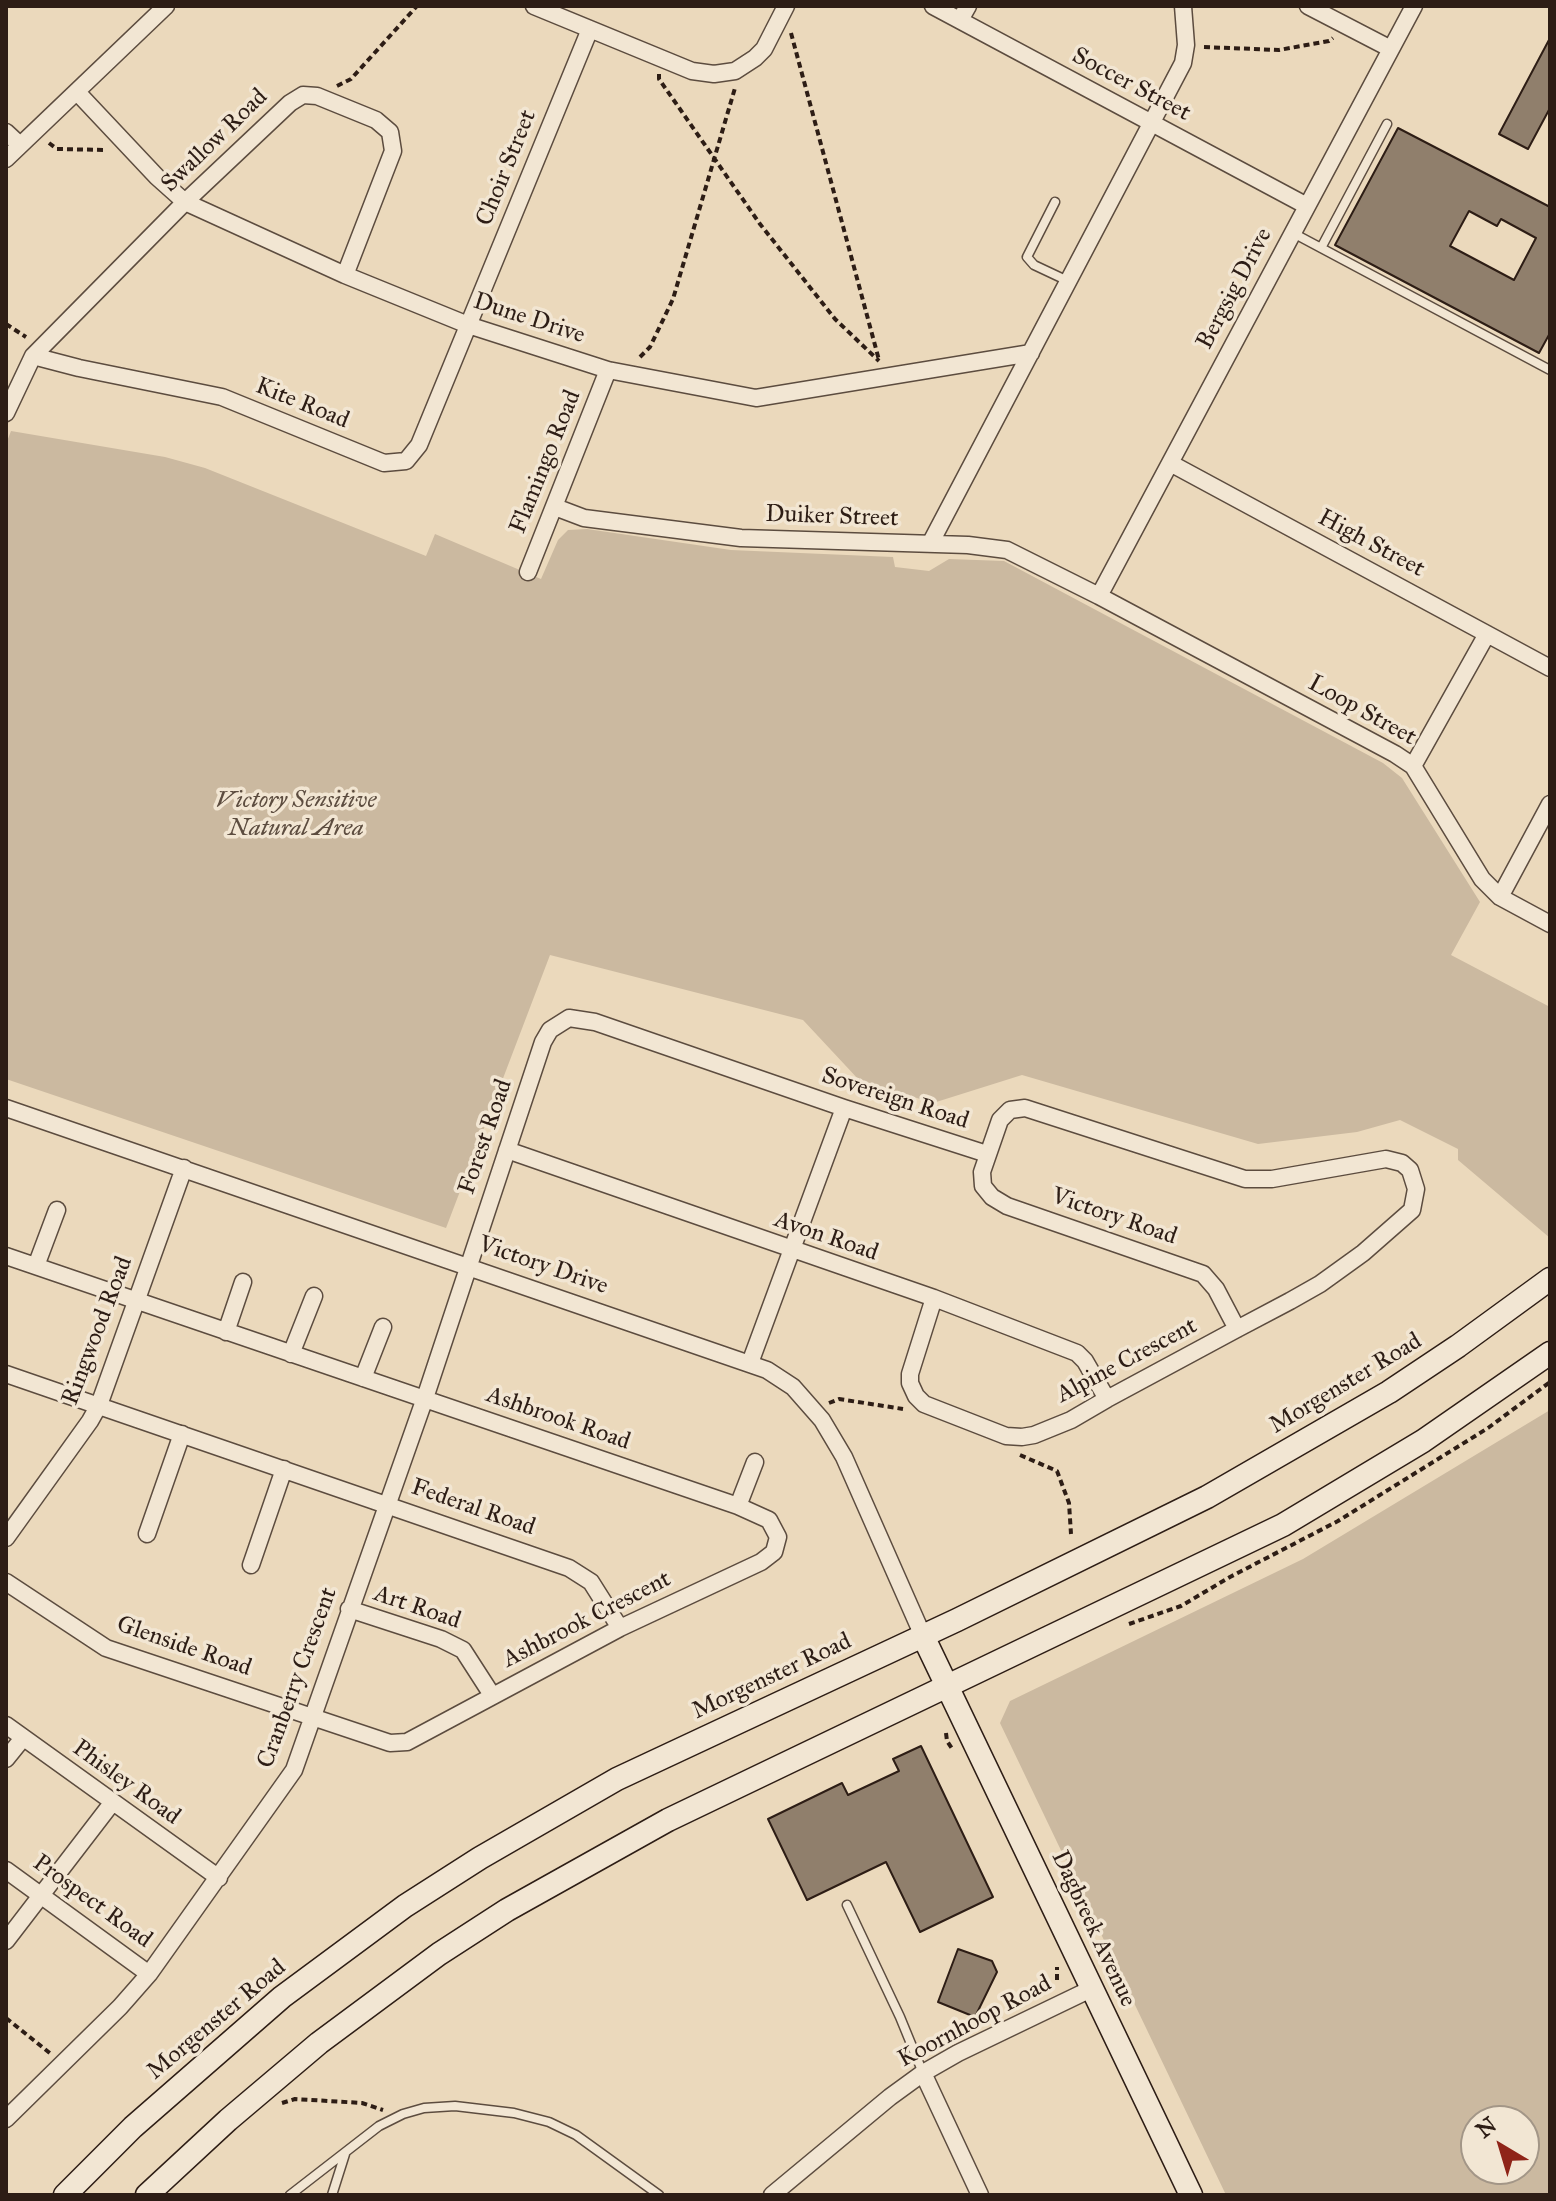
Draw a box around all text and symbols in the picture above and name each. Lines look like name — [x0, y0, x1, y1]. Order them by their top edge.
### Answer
street label: Soccer Street — [1067, 42, 1195, 128]
street label: Swallow Road — [156, 83, 274, 199]
street label: Choir Street — [471, 106, 543, 230]
street label: Bergsig Drive — [1191, 223, 1279, 355]
street label: Dune Drive — [470, 287, 588, 351]
street label: Kite Road — [251, 372, 353, 436]
street label: Flamingo Road — [504, 386, 588, 538]
street label: Duiker Street — [765, 500, 899, 534]
street label: High Street — [1313, 504, 1429, 584]
street label: Loop Street — [1303, 670, 1421, 752]
park label: Victory Sensitive Natural Area — [216, 787, 376, 843]
street label: Sovereign Road — [818, 1062, 972, 1136]
street label: Forest Road — [453, 1076, 519, 1198]
street label: Victory Road — [1048, 1182, 1180, 1252]
street label: Avon Road — [770, 1206, 882, 1268]
street label: Victory Drive — [475, 1230, 611, 1302]
street label: Ringwood Road — [57, 1253, 139, 1409]
street label: Alpine Crescent — [1052, 1312, 1202, 1410]
street label: Morgenster Road — [1265, 1327, 1427, 1441]
street label: Ashbrook Road — [482, 1381, 634, 1457]
street label: Federal Road — [407, 1473, 539, 1543]
street label: Ashbrook Crescent — [498, 1565, 676, 1675]
street label: Art Road — [370, 1580, 464, 1636]
street label: Cranberry Crescent — [252, 1584, 344, 1772]
street label: Glenside Road — [113, 1611, 255, 1683]
street label: Morgenster Road — [688, 1628, 856, 1726]
street label: Phisley Road — [66, 1734, 186, 1832]
street label: Dagbreek Avenue — [1044, 1846, 1142, 2012]
street label: Prospect Road — [27, 1849, 157, 1955]
street label: Morgenster Road — [142, 1954, 292, 2086]
street label: Koornhoop Road — [894, 1970, 1056, 2074]
north arrow — [1460, 2105, 1540, 2185]
text: N — [1470, 2111, 1502, 2144]

